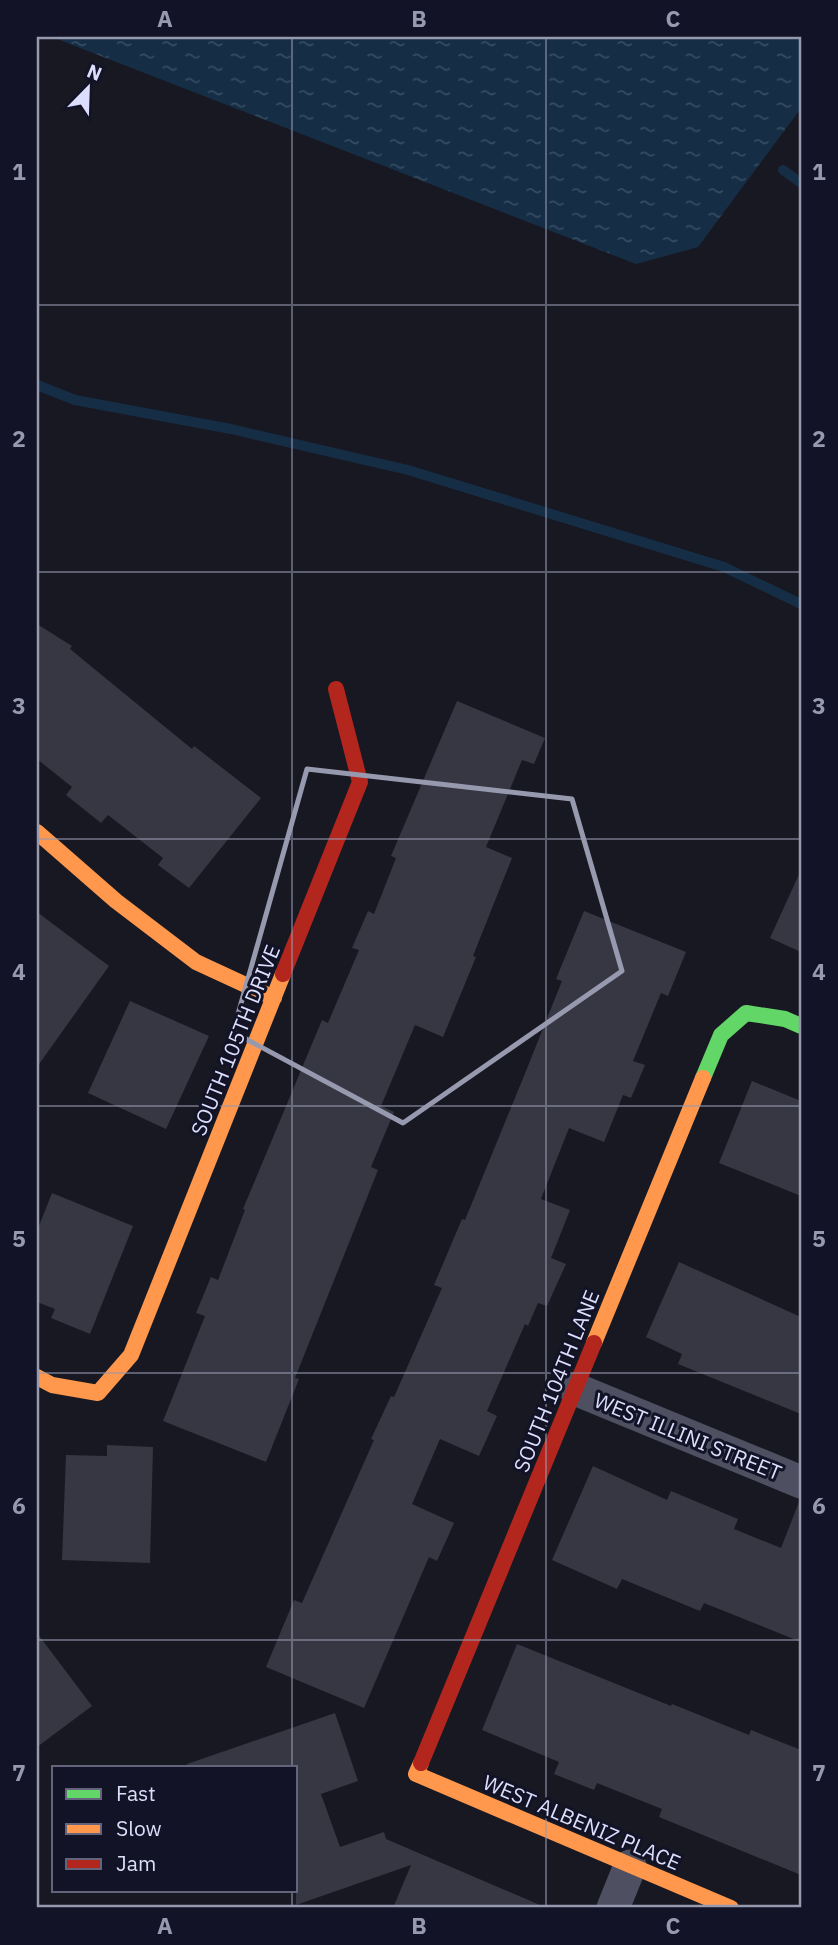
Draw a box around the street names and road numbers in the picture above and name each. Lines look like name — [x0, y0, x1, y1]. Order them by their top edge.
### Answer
street label: SOUTH 105TH DRIVE — [184, 940, 286, 1140]
street label: SOUTH 104TH LANE — [507, 1286, 605, 1476]
street label: WEST ILLINI STREET — [590, 1386, 786, 1486]
street label: WEST ALBENIZ PLACE — [479, 1768, 685, 1876]

